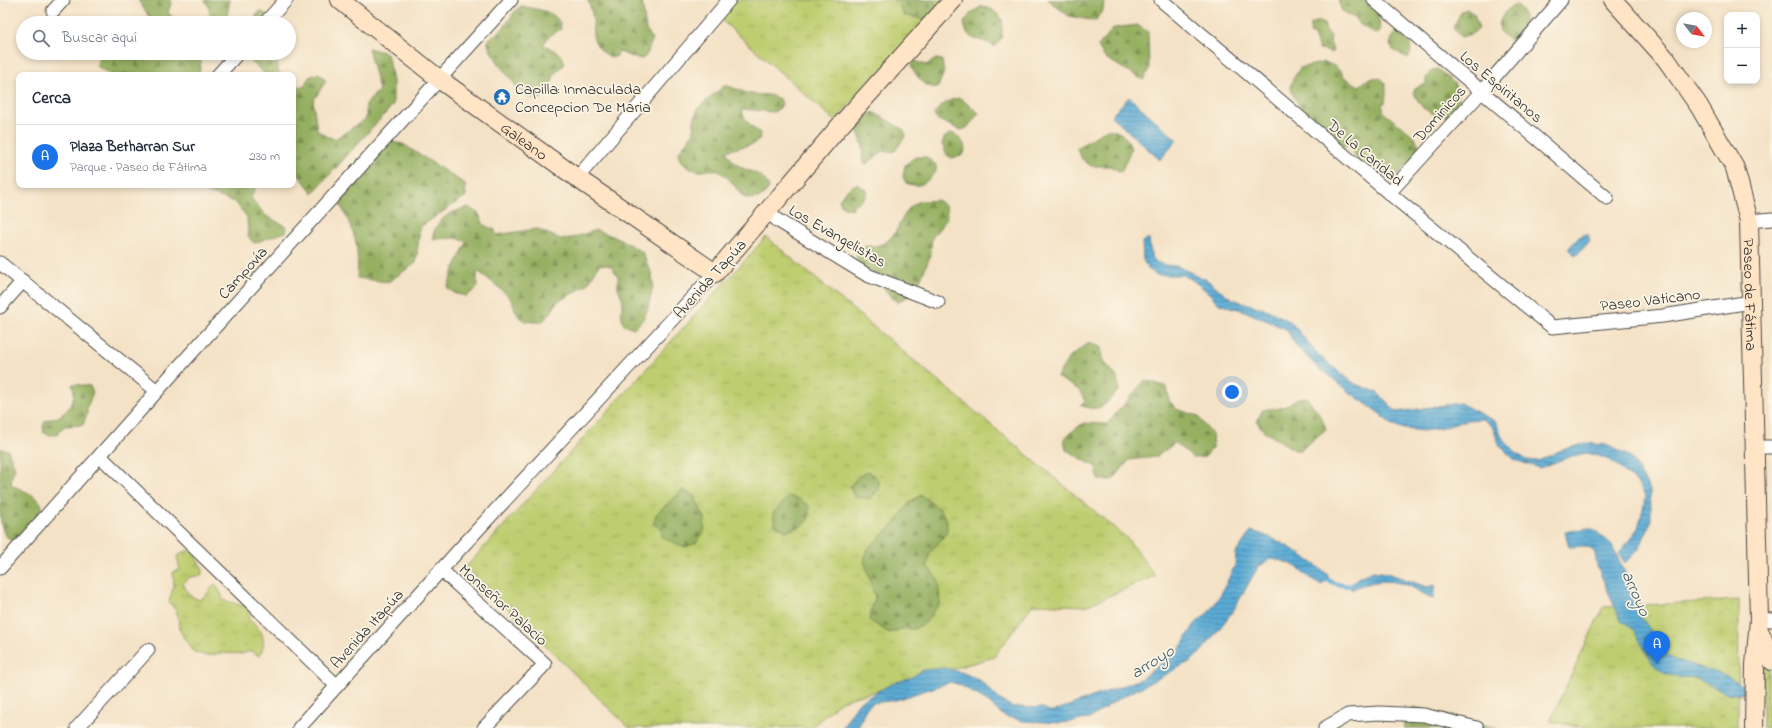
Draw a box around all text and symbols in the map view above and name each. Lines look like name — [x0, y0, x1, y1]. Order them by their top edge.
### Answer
north arrow — [1676, 12, 1712, 48]
map controls — [1724, 12, 1760, 84]
button: + — [1724, 12, 1760, 48]
search box — [16, 16, 296, 60]
icon: search — [30, 27, 52, 49]
text: Buscar aquí — [62, 27, 137, 49]
street label: Los Espiritanos — [1454, 46, 1548, 130]
button: − — [1724, 48, 1760, 84]
place label: Capilla: Inmaculada Concepcion De Maria — [515, 78, 651, 120]
street label: Dominicos — [1408, 80, 1473, 149]
text: Cerca — [32, 86, 71, 111]
temple icon: Capilla: Inmaculada Concepcion De Maria — [492, 87, 512, 107]
street label: De La Caridad — [1320, 114, 1408, 193]
street label: Galeano — [495, 117, 552, 167]
text: Plaza Betharran Sur — [70, 136, 195, 158]
text: A — [41, 147, 49, 166]
text: 230 m — [249, 147, 280, 166]
text: Parque · Paseo de Fátima — [70, 158, 207, 177]
street label: Los Evangelistas — [784, 199, 890, 274]
street label: Avenida Tapúa — [668, 234, 753, 325]
street label: Paseo de Fátima — [1735, 238, 1762, 351]
street label: Campovía — [213, 241, 274, 305]
street label: Paseo Vaticano — [1599, 283, 1702, 319]
your location — [1222, 382, 1242, 402]
street label: Monseñor Palacio — [453, 559, 553, 652]
water label: arroyo — [1614, 567, 1657, 622]
street label: Avenida Itapúa — [325, 584, 410, 675]
pin: A — [1644, 631, 1670, 664]
water label: arroyo — [1126, 639, 1181, 686]

